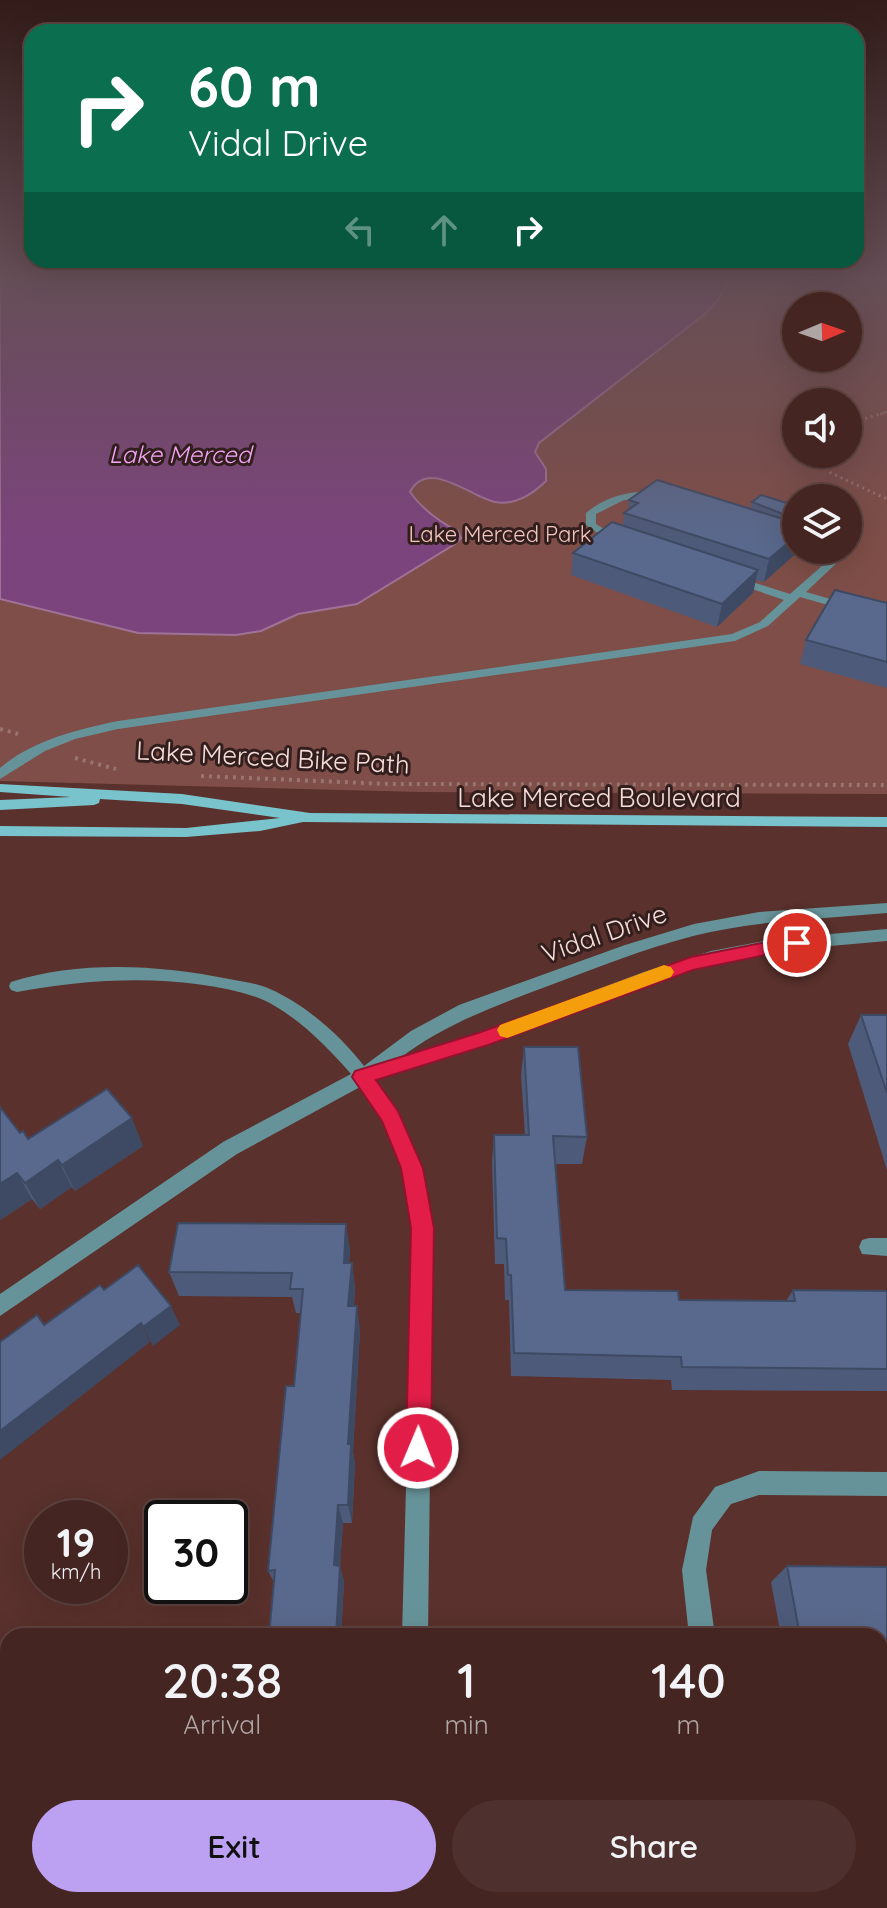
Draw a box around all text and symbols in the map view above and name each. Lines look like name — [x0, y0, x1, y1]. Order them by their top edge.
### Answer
text: 60 m — [188, 51, 321, 121]
icon: right — [56, 56, 160, 160]
text: Vidal Drive — [188, 120, 368, 165]
icon: left — [338, 208, 382, 252]
icon: ahead — [422, 208, 466, 252]
icon: right — [506, 208, 550, 252]
north arrow — [782, 292, 862, 372]
map controls — [782, 292, 862, 564]
button: sound — [782, 388, 862, 468]
water label: Lake Merced — [109, 439, 255, 469]
button: layers — [782, 484, 862, 564]
park label: Lake Merced Park — [408, 520, 592, 548]
street label: Lake Merced Bike Path — [135, 733, 411, 781]
street label: Lake Merced Boulevard — [457, 781, 741, 814]
street label: Vidal Drive — [537, 896, 671, 970]
pin — [763, 909, 831, 977]
icon: arrive — [775, 921, 819, 965]
position arrow — [376, 1406, 460, 1490]
speed limit sign: 30 — [144, 1500, 248, 1604]
text: 19 — [57, 1517, 95, 1567]
text: km/h — [51, 1559, 101, 1584]
text: 20:38 — [162, 1650, 282, 1710]
text: 1 — [457, 1650, 476, 1710]
text: 140 — [651, 1650, 726, 1710]
text: Arrival — [183, 1708, 261, 1741]
text: min — [444, 1708, 489, 1741]
text: m — [677, 1708, 700, 1741]
button: Exit — [32, 1800, 436, 1892]
button: Share — [452, 1800, 856, 1892]

